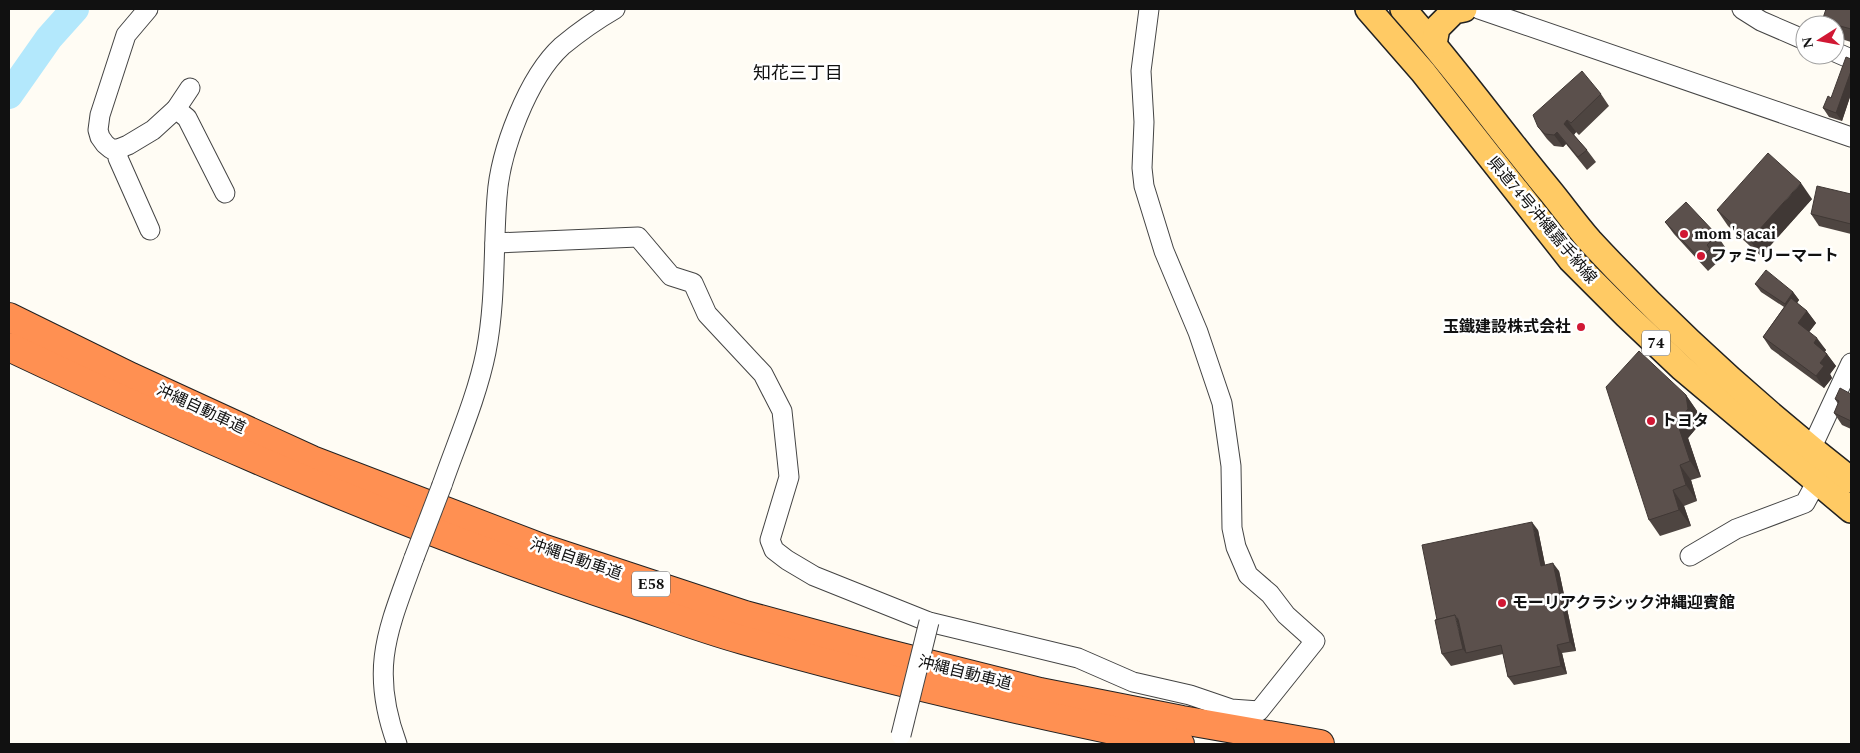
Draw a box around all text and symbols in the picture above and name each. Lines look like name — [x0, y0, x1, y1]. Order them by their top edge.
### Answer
north arrow — [1795, 15, 1845, 65]
text: N — [1796, 35, 1819, 50]
district label: 知花三丁目 — [753, 60, 843, 87]
street label: 県道74号沖縄嘉手納線 — [1481, 151, 1603, 289]
place label: mom's acai — [1694, 222, 1776, 246]
marker: mom's acai — [1678, 228, 1690, 240]
place label: ファミリーマート — [1711, 244, 1839, 268]
marker: ファミリーマート — [1695, 250, 1707, 262]
place label: 玉鐵建設株式会社 — [1443, 315, 1571, 339]
marker: 玉鐵建設株式会社 — [1575, 321, 1587, 333]
road number: 74 — [1642, 330, 1670, 356]
street label: 沖縄自動車道 — [152, 378, 250, 440]
place label: トヨタ — [1661, 409, 1709, 433]
marker: トヨタ — [1645, 415, 1657, 427]
street label: 沖縄自動車道 — [527, 532, 625, 586]
road number: E58 — [632, 572, 670, 596]
place label: モーリアクラシック沖縄迎賓館 — [1512, 591, 1735, 615]
marker: モーリアクラシック沖縄迎賓館 — [1496, 597, 1508, 609]
street label: 沖縄自動車道 — [916, 650, 1014, 696]

